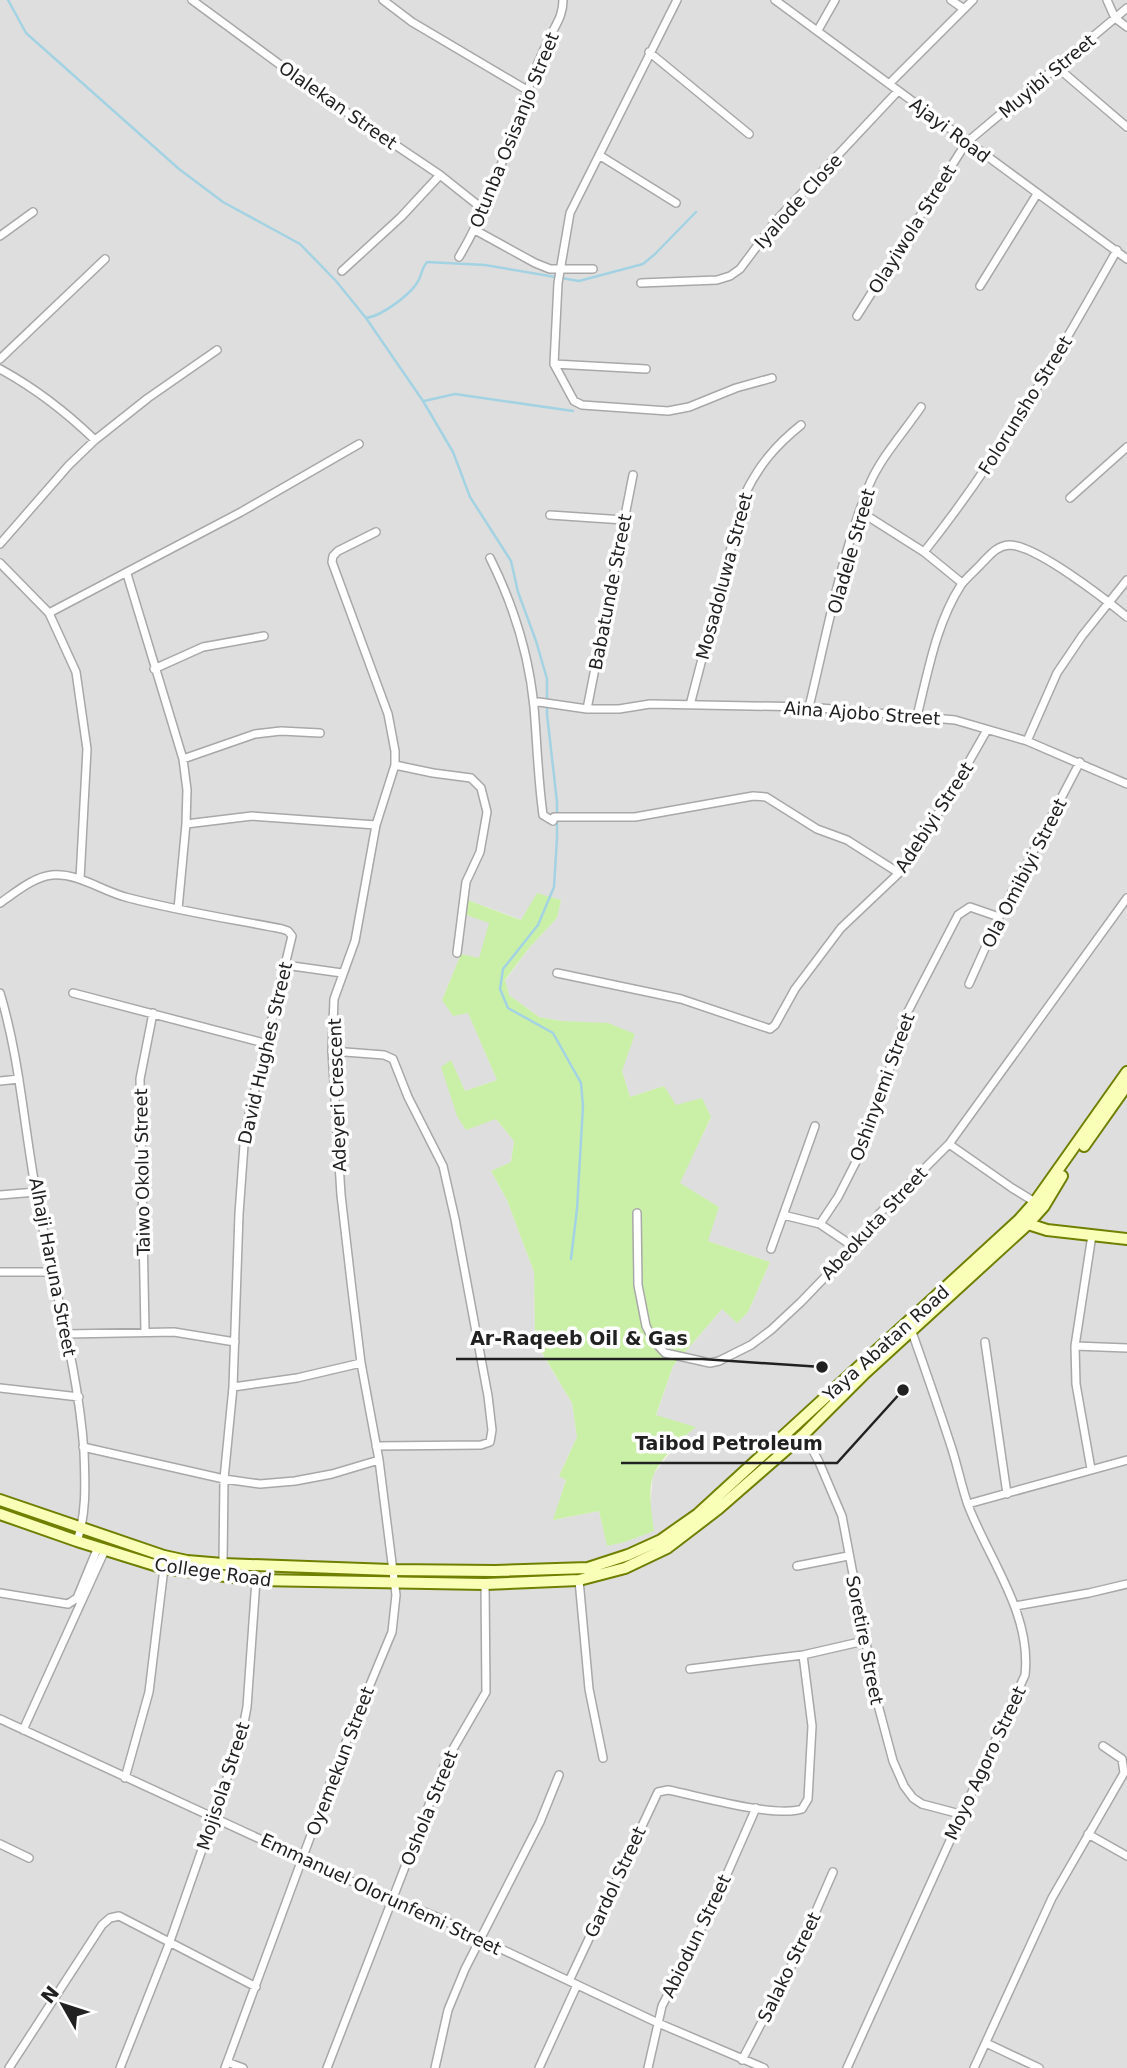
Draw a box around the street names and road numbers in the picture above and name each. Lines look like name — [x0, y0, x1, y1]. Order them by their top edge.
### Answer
street label: Otunba Osisanjo Street — [465, 29, 563, 231]
street label: Muyibi Street — [995, 30, 1099, 122]
street label: Olalekan Street — [275, 56, 401, 154]
street label: Ajayi Road — [906, 93, 994, 167]
street label: Iyalode Close — [750, 149, 846, 253]
street label: Olayiwola Street — [864, 161, 960, 297]
street label: Folorunsho Street — [974, 332, 1076, 478]
street label: Oladele Street — [823, 486, 879, 616]
street label: Mosadoluwa Street — [692, 490, 756, 662]
street label: Babatunde Street — [585, 512, 635, 672]
street label: Aina Ajobo Street — [783, 697, 941, 729]
street label: Adebiyi Street — [891, 758, 977, 876]
street label: Ola Omibiyi Street — [977, 795, 1071, 951]
street label: David Hughes Street — [234, 960, 296, 1146]
street label: Oshinyemi Street — [845, 1010, 919, 1164]
street label: Adeyeri Crescent — [324, 1018, 350, 1172]
street label: Taiwo Okolu Street — [130, 1088, 154, 1257]
street label: Abeokuta Street — [817, 1163, 931, 1283]
street label: Alhaji Haruna Street — [25, 1176, 81, 1358]
street label: Yaya Abatan Road — [818, 1281, 953, 1406]
street label: College Road — [153, 1553, 273, 1591]
street label: Soretire Street — [842, 1574, 888, 1706]
street label: Moyo Agoro Street — [940, 1683, 1030, 1843]
street label: Oyemekun Street — [302, 1684, 378, 1838]
street label: Mojisola Street — [192, 1719, 254, 1853]
street label: Oshola Street — [396, 1747, 462, 1869]
street label: Gardol Street — [580, 1823, 650, 1941]
street label: Emmanuel Olorunfemi Street — [257, 1829, 505, 1959]
street label: Abiodun Street — [657, 1871, 735, 2001]
street label: Salako Street — [753, 1909, 825, 2025]

